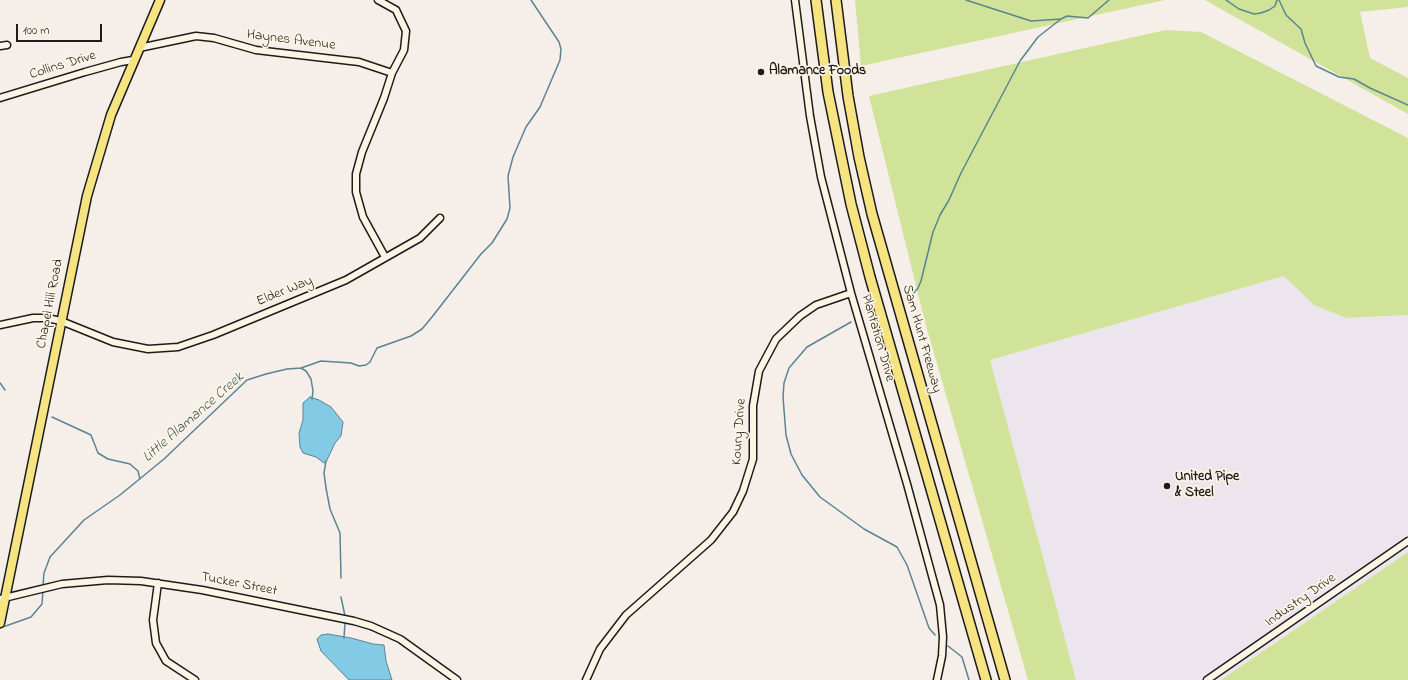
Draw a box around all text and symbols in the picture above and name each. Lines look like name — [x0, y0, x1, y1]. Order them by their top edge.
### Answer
scale bar — [18, 16, 104, 42]
text: 100 m — [23, 22, 50, 40]
street label: Haynes Avenue — [246, 27, 336, 55]
street label: Collins Drive — [28, 48, 98, 84]
place label: Alamance Foods — [769, 64, 866, 80]
marker: Alamance Foods — [756, 67, 766, 77]
street label: Chapel Hill Road — [34, 258, 68, 350]
street label: Elder Way — [254, 273, 316, 311]
street label: Sam Hunt Freeway — [898, 283, 944, 395]
street label: Plantation Drive — [856, 292, 898, 384]
water label: Little Alamance Creek — [140, 369, 248, 467]
street label: Koury Drive — [729, 398, 751, 466]
place label: United Pipe & Steel — [1175, 470, 1239, 502]
marker: United Pipe & Steel — [1162, 481, 1172, 491]
street label: Tucker Street — [200, 569, 278, 601]
street label: Industry Drive — [1262, 570, 1340, 632]

